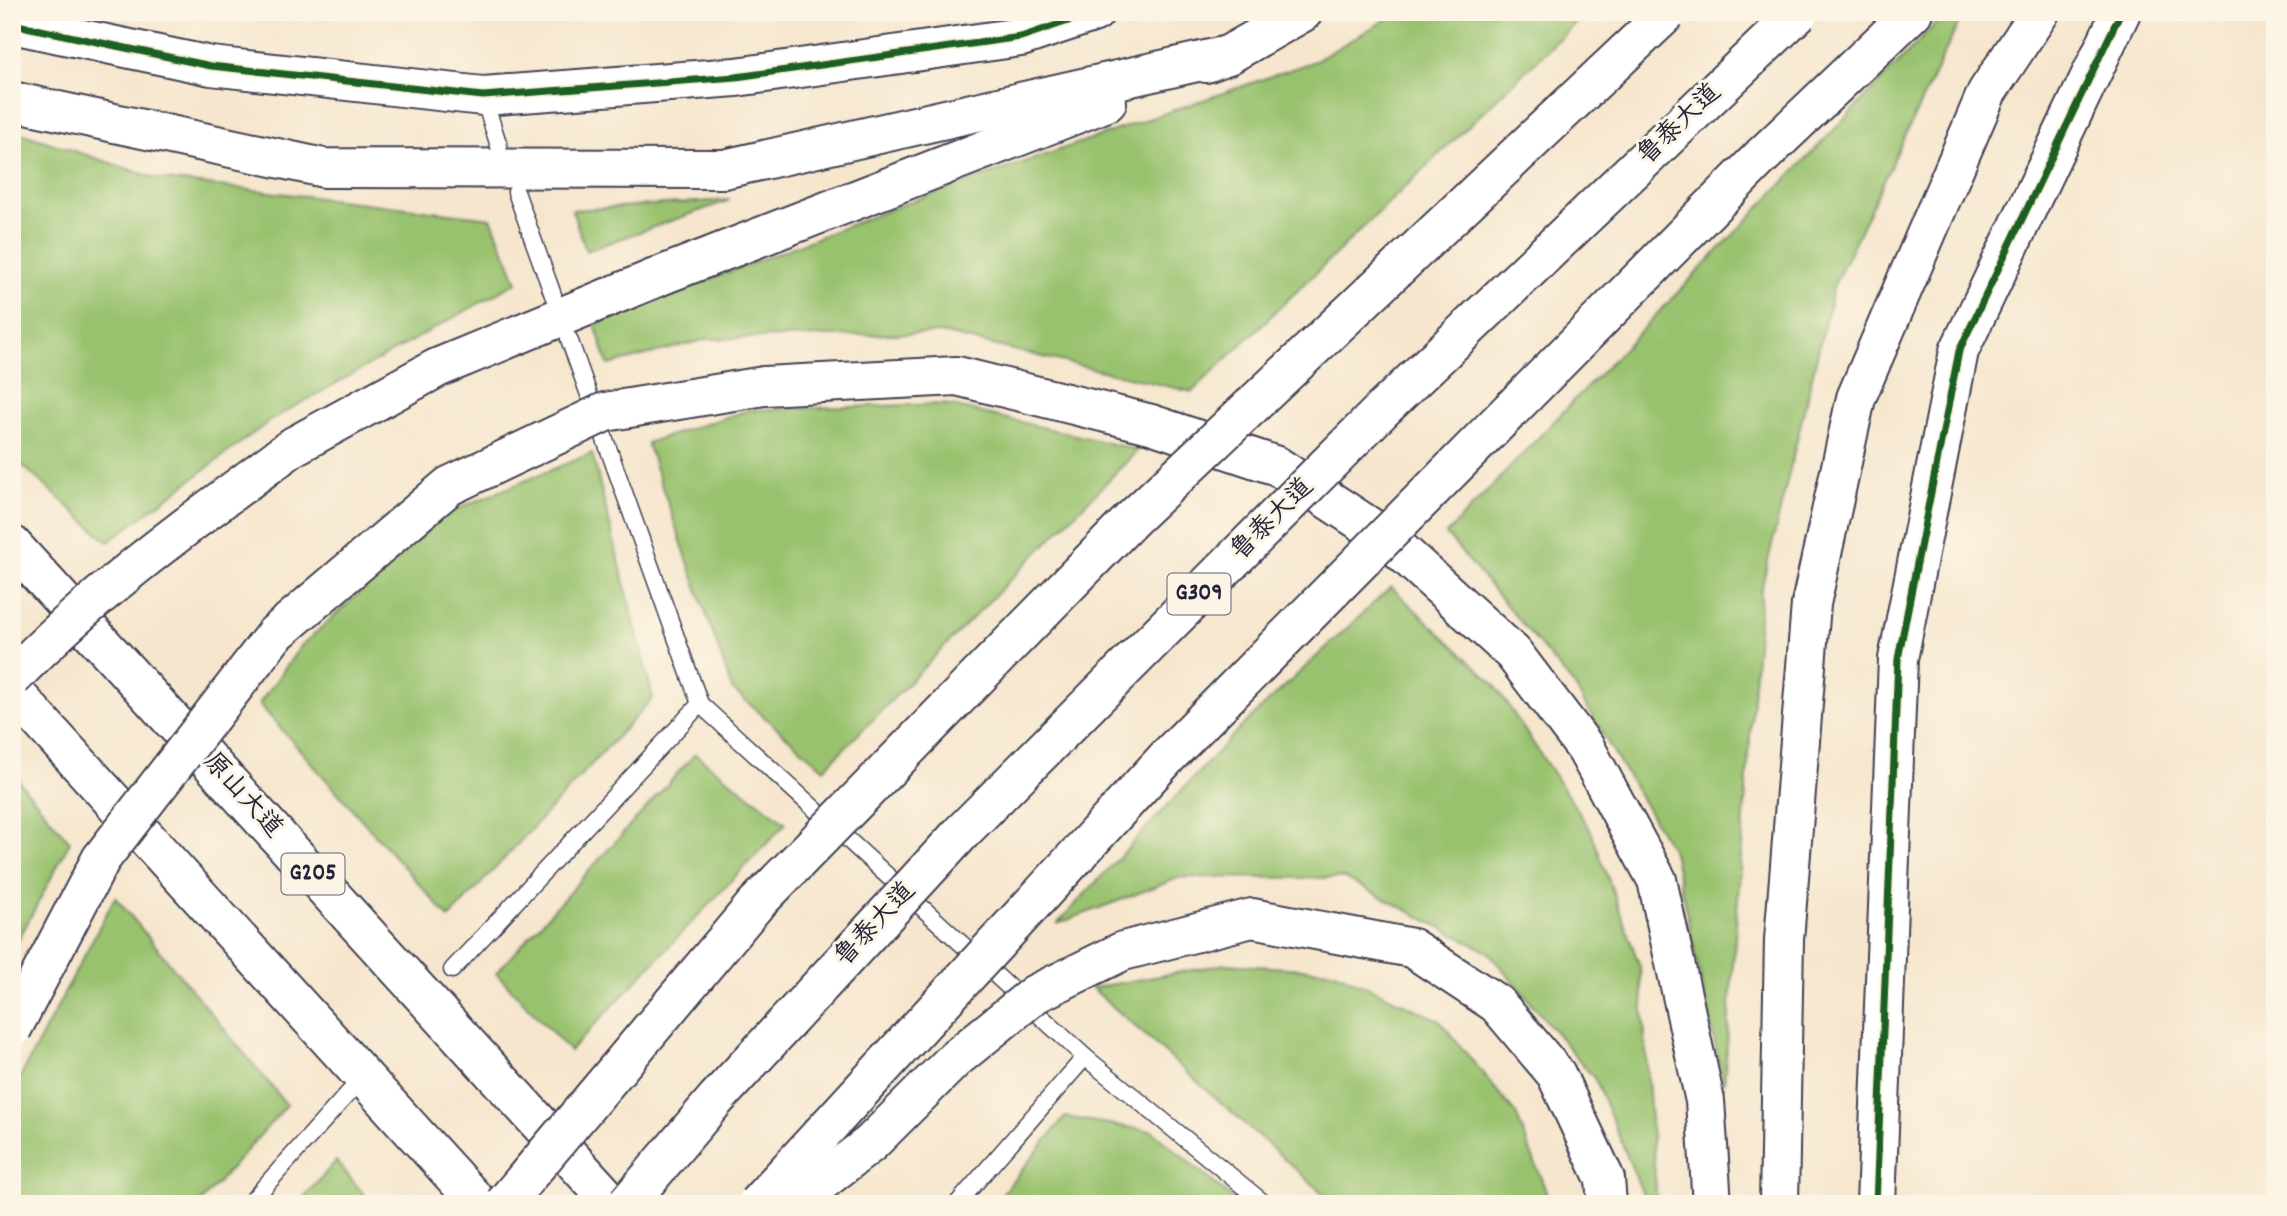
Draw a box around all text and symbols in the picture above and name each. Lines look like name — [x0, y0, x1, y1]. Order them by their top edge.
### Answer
street label: 鲁泰大道 — [1630, 76, 1730, 174]
street label: 鲁泰大道 — [1223, 470, 1323, 570]
road number: G309 — [1168, 574, 1230, 614]
street label: 原山大道 — [193, 745, 291, 847]
road number: G205 — [282, 854, 344, 894]
street label: 鲁泰大道 — [827, 874, 925, 976]

